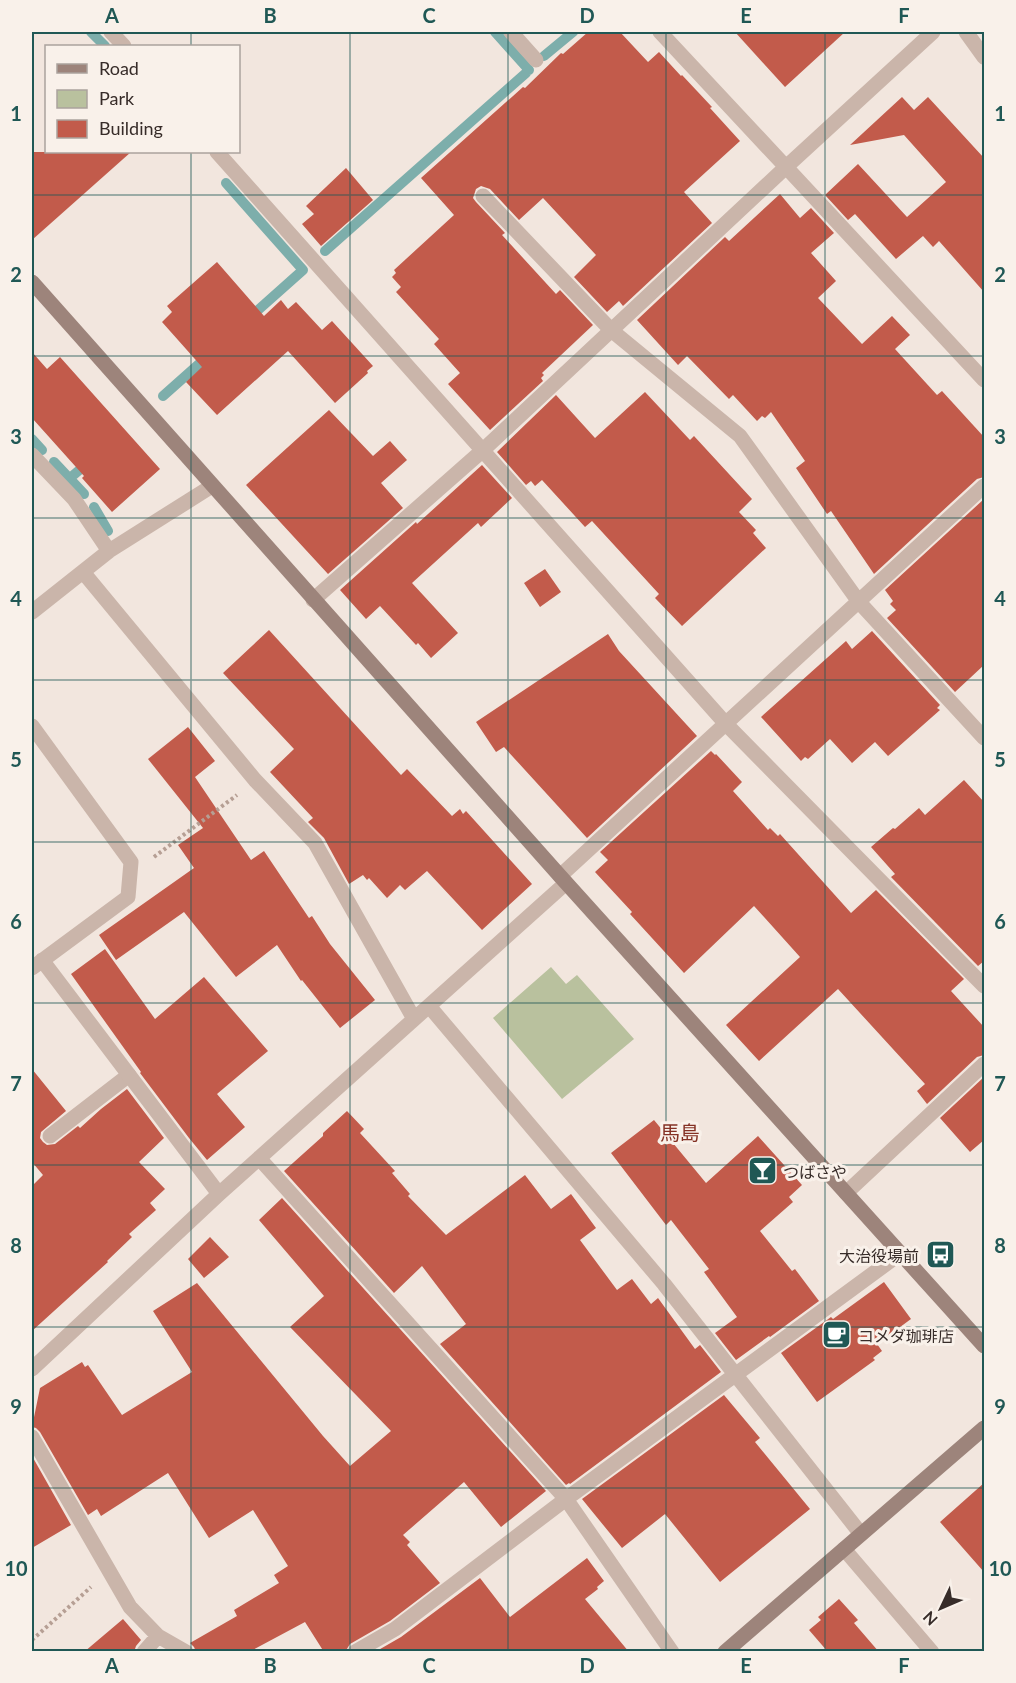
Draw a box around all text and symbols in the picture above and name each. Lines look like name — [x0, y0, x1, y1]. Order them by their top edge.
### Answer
text: A — [104, 3, 119, 27]
text: B — [263, 3, 277, 27]
text: C — [422, 3, 436, 27]
text: D — [579, 3, 595, 27]
text: E — [740, 3, 752, 27]
text: F — [898, 3, 910, 27]
legend — [45, 45, 240, 153]
text: Road — [99, 57, 139, 79]
text: Park — [99, 87, 135, 109]
text: 1 — [10, 101, 22, 125]
text: 1 — [994, 101, 1006, 125]
text: Building — [99, 117, 163, 139]
text: 2 — [10, 262, 22, 286]
text: 2 — [994, 262, 1006, 286]
text: 3 — [10, 424, 22, 448]
text: 3 — [994, 424, 1006, 448]
text: 4 — [10, 586, 22, 610]
text: 4 — [994, 586, 1006, 610]
text: 5 — [10, 747, 22, 771]
text: 5 — [994, 747, 1006, 771]
text: 6 — [10, 909, 22, 933]
text: 6 — [994, 909, 1006, 933]
text: 7 — [10, 1071, 22, 1095]
text: 7 — [994, 1071, 1006, 1095]
district label: 馬島 — [660, 1120, 700, 1144]
bar icon: つばさや — [746, 1155, 778, 1187]
place label: つばさや — [783, 1162, 847, 1181]
text: 8 — [10, 1233, 22, 1257]
text: 8 — [994, 1233, 1006, 1257]
bus stop icon: 大治役場前 — [924, 1239, 956, 1271]
place label: 大治役場前 — [839, 1246, 919, 1265]
cafe icon: コメダ珈琲店 — [821, 1319, 853, 1351]
place label: コメダ珈琲店 — [858, 1326, 954, 1345]
text: 9 — [10, 1394, 22, 1418]
text: 9 — [994, 1394, 1006, 1418]
text: 10 — [4, 1556, 28, 1580]
text: 10 — [988, 1556, 1012, 1580]
north arrow — [911, 1578, 971, 1638]
text: N — [919, 1608, 941, 1630]
text: A — [104, 1653, 119, 1677]
text: B — [263, 1653, 277, 1677]
text: C — [422, 1653, 436, 1677]
text: D — [579, 1653, 595, 1677]
text: E — [740, 1653, 752, 1677]
text: F — [898, 1653, 910, 1677]

